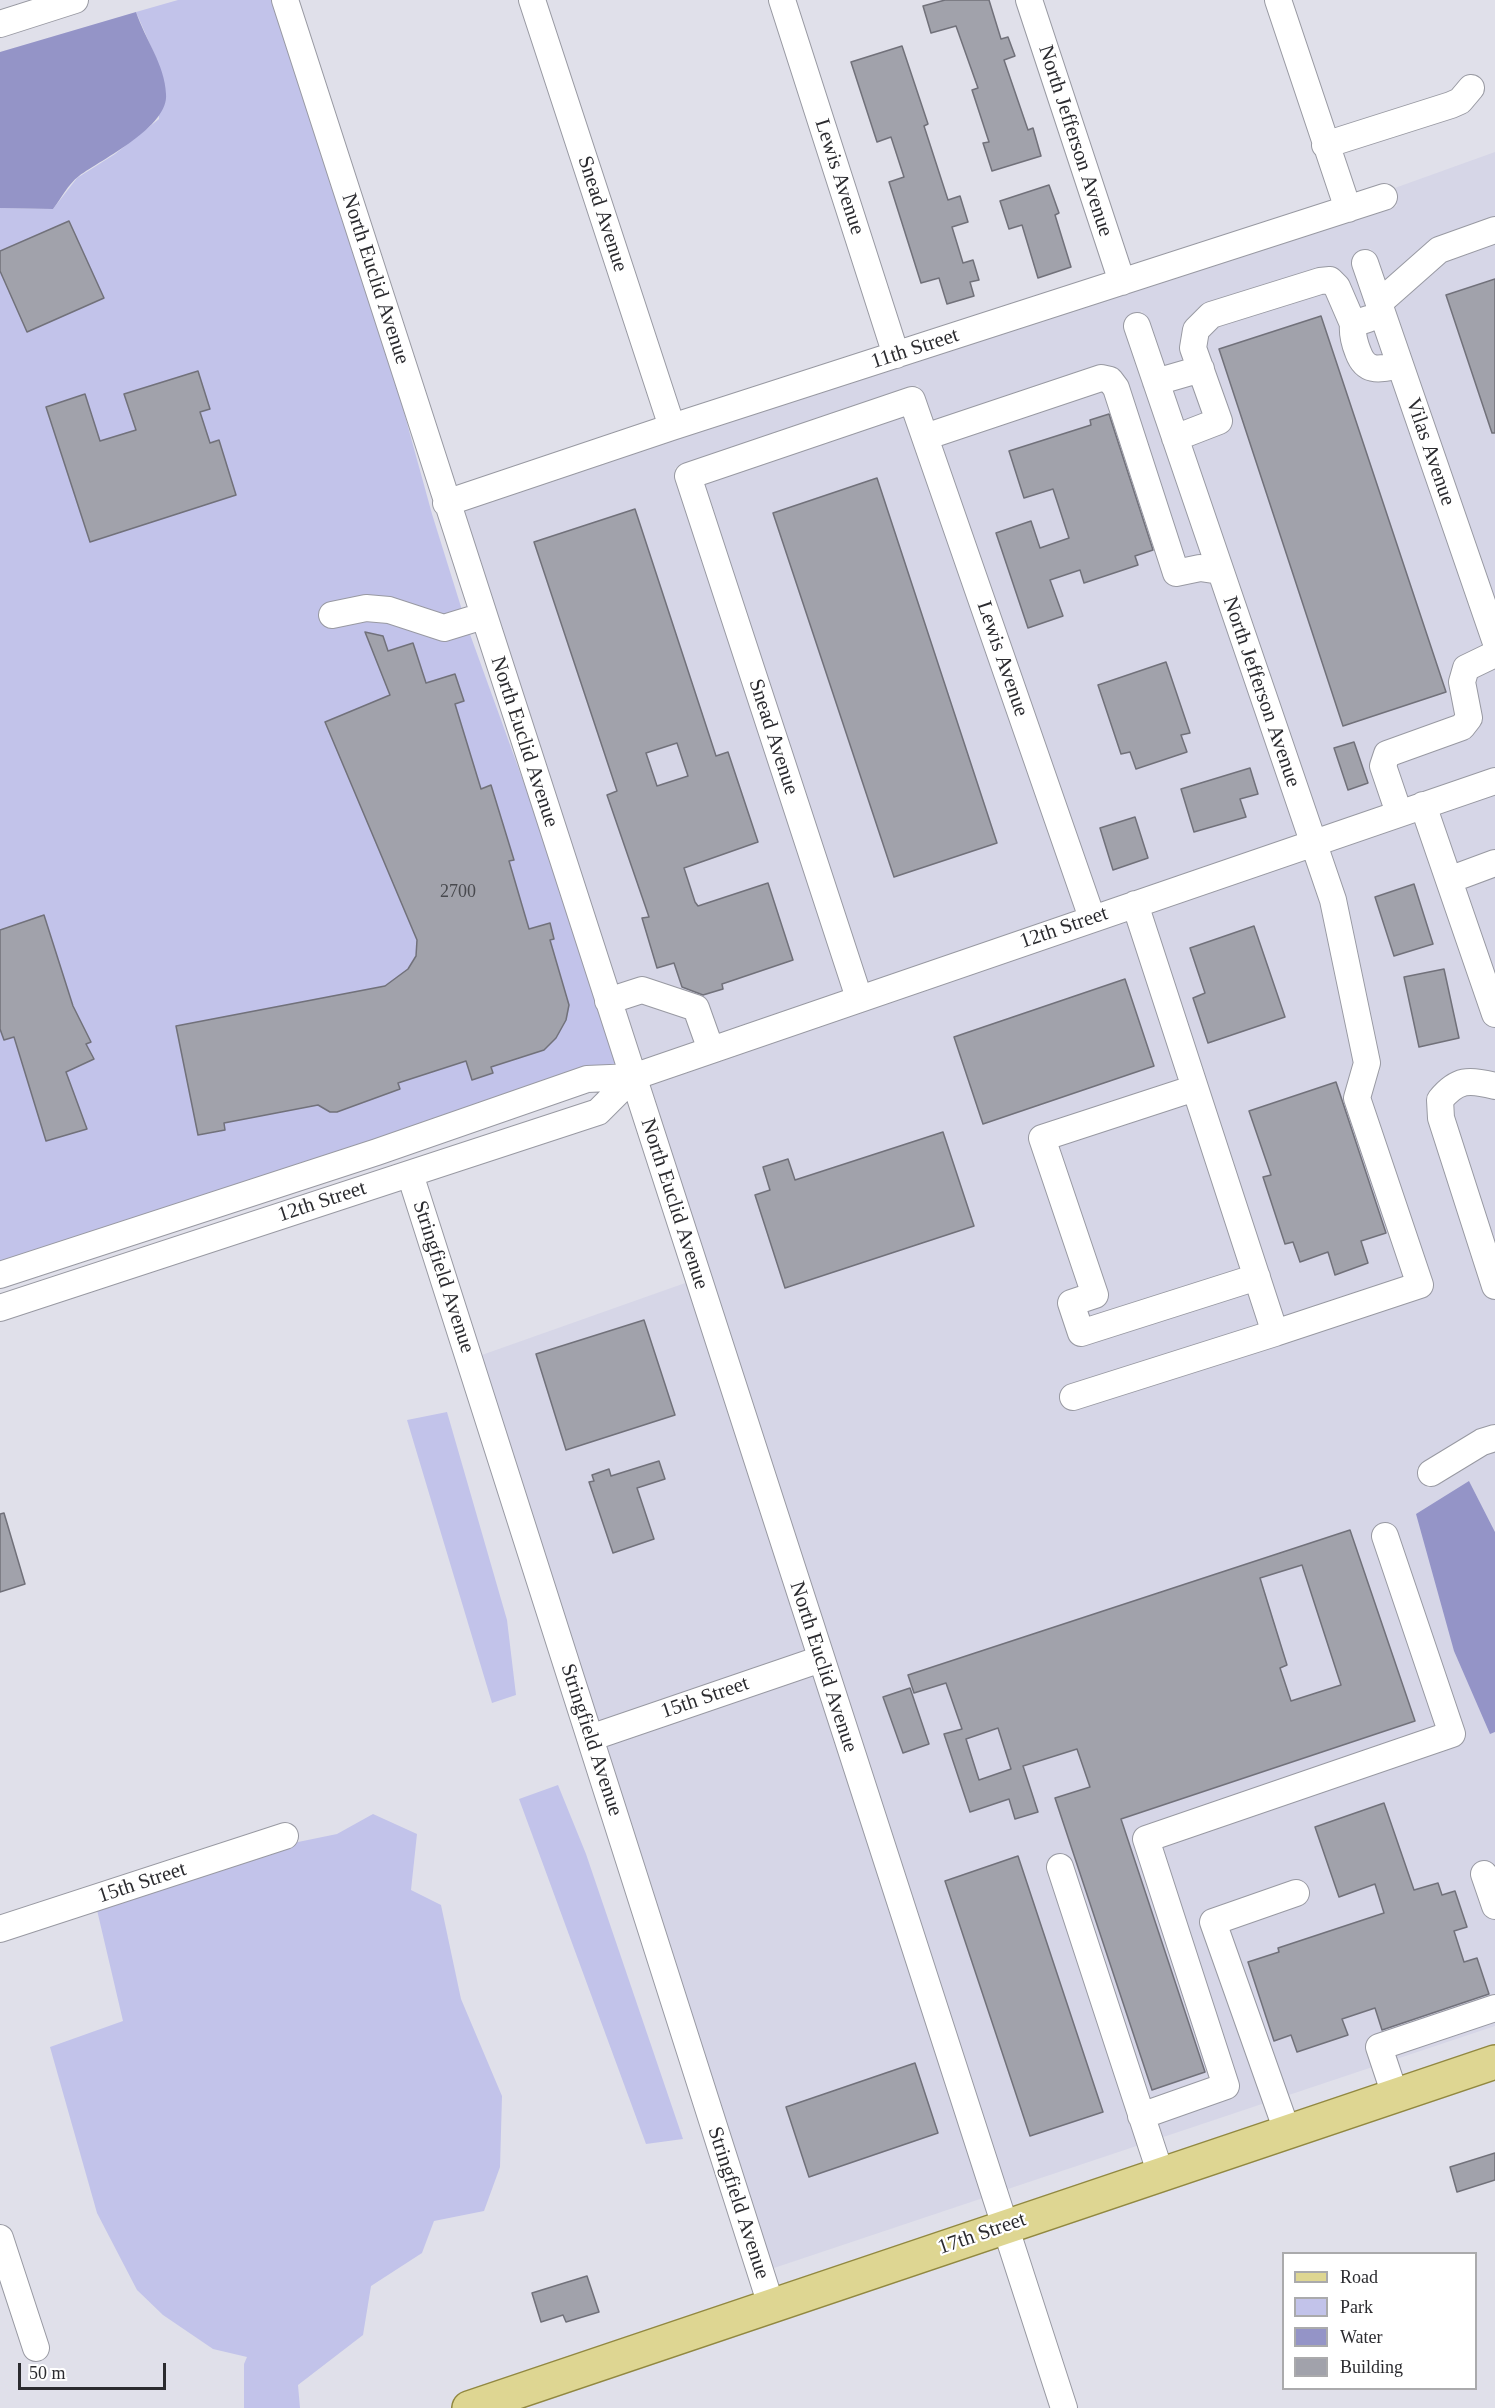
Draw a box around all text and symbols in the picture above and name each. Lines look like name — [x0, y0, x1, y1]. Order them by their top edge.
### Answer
street label: North Jefferson Avenue — [1032, 42, 1118, 240]
street label: Lewis Avenue — [808, 116, 870, 238]
street label: Snead Avenue — [571, 153, 633, 275]
street label: North Euclid Avenue — [336, 190, 414, 368]
street label: 11th Street — [868, 323, 962, 375]
street label: Vilas Avenue — [1400, 395, 1460, 509]
street label: North Jefferson Avenue — [1217, 593, 1305, 791]
street label: Lewis Avenue — [971, 598, 1033, 720]
street label: North Euclid Avenue — [485, 653, 563, 831]
street label: Snead Avenue — [742, 676, 804, 798]
house number: 2700 — [440, 881, 476, 903]
street label: 12th Street — [1017, 901, 1111, 955]
street label: North Euclid Avenue — [635, 1115, 713, 1293]
street label: 12th Street — [275, 1176, 369, 1228]
street label: Stringfield Avenue — [406, 1198, 480, 1356]
street label: North Euclid Avenue — [784, 1578, 862, 1756]
street label: Stringfield Avenue — [554, 1661, 628, 1819]
street label: 15th Street — [658, 1671, 752, 1725]
street label: 15th Street — [95, 1857, 189, 1909]
street label: Stringfield Avenue — [701, 2124, 775, 2282]
street label: 17th Street — [935, 2207, 1029, 2261]
legend — [1282, 2252, 1477, 2390]
text: Road — [1340, 2267, 1378, 2287]
text: Park — [1340, 2297, 1373, 2317]
text: Water — [1340, 2327, 1383, 2347]
scale bar — [21, 2351, 170, 2389]
text: Building — [1340, 2357, 1403, 2377]
text: 50 m — [29, 2363, 66, 2383]

